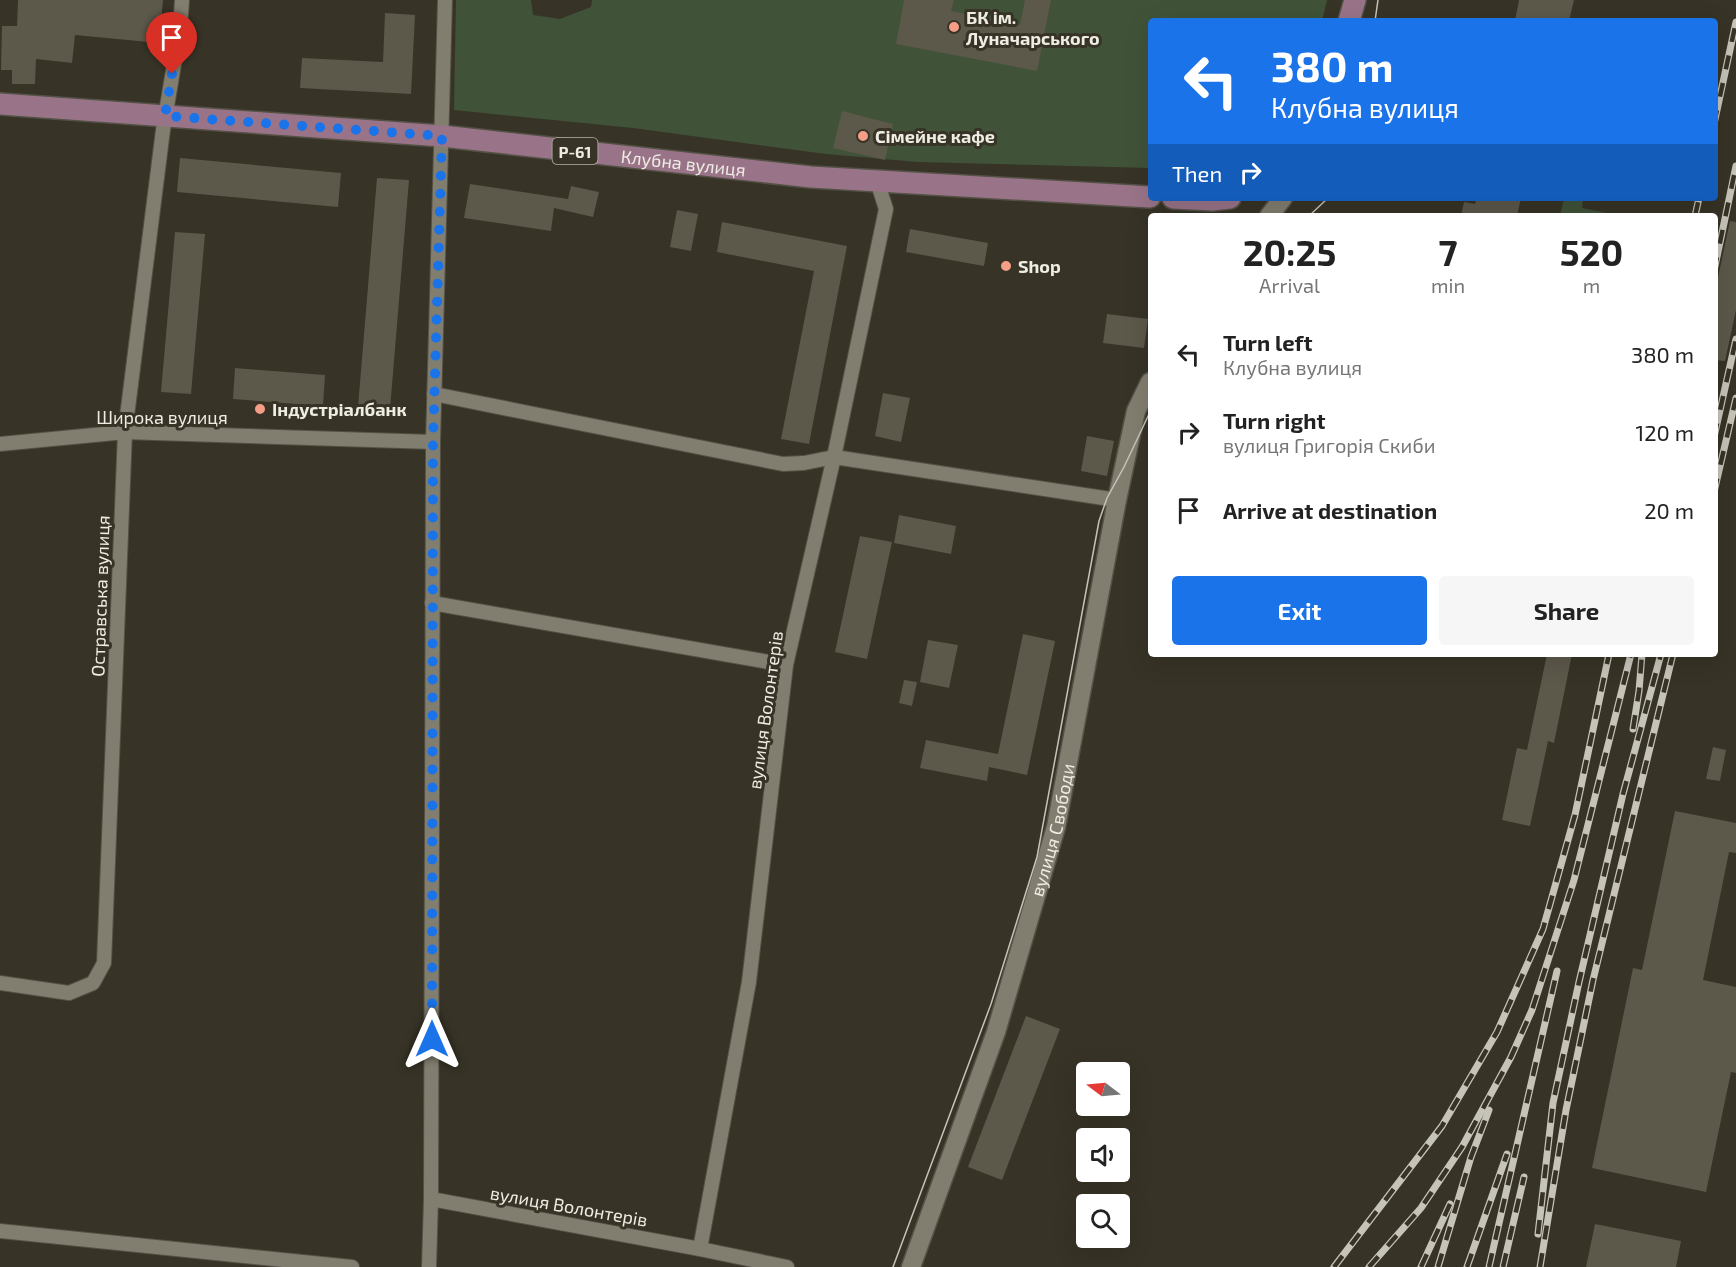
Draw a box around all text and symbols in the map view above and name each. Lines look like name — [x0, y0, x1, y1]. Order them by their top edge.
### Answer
place label: БК ім. Луначарського — [966, 6, 1100, 49]
pin — [146, 12, 197, 74]
marker: БК ім. Луначарського — [947, 20, 961, 34]
icon: arrive — [155, 21, 188, 54]
text: 380 m — [1271, 40, 1394, 90]
icon: left — [1172, 42, 1250, 120]
text: Клубна вулиця — [1271, 91, 1459, 123]
place label: Сімейне кафе — [875, 125, 995, 147]
marker: Сімейне кафе — [856, 129, 870, 143]
road number: Р-61 — [552, 138, 598, 164]
street label: Клубна вулиця — [620, 145, 747, 181]
icon: right — [1234, 156, 1267, 189]
text: Then — [1172, 160, 1222, 186]
text: 20:25 — [1243, 230, 1336, 273]
text: 7 — [1439, 230, 1458, 273]
text: 520 — [1560, 230, 1623, 273]
place label: Shop — [1018, 255, 1061, 277]
marker: Shop — [999, 259, 1013, 273]
text: Arrival — [1259, 273, 1320, 297]
text: min — [1431, 273, 1465, 297]
text: m — [1583, 273, 1600, 297]
text: Turn left — [1223, 329, 1312, 355]
icon: left — [1172, 338, 1205, 371]
text: 380 m — [1631, 341, 1694, 367]
text: Клубна вулиця — [1223, 355, 1362, 379]
place label: Індустріалбанк — [272, 398, 407, 420]
marker: Індустріалбанк — [253, 402, 267, 416]
street label: Широка вулиця — [96, 406, 228, 428]
text: Turn right — [1223, 407, 1325, 433]
icon: right — [1172, 416, 1205, 449]
text: 120 m — [1635, 419, 1694, 445]
text: вулиця Григорія Скиби — [1223, 433, 1435, 457]
icon: arrive — [1172, 494, 1205, 527]
text: Arrive at destination — [1223, 497, 1437, 523]
text: 20 m — [1644, 497, 1694, 523]
street label: Остравська вулиця — [86, 515, 114, 677]
button: Exit — [1172, 576, 1427, 645]
button: Share — [1439, 576, 1694, 645]
street label: вулиця Волонтерів — [743, 629, 787, 791]
street label: вулиця Свободи — [1025, 762, 1079, 899]
position arrow — [400, 1007, 464, 1071]
north arrow — [1076, 1062, 1130, 1116]
map controls — [1076, 1062, 1130, 1248]
button: sound — [1076, 1128, 1130, 1182]
street label: вулиця Волонтерів — [489, 1181, 649, 1231]
button: search — [1076, 1194, 1130, 1248]

